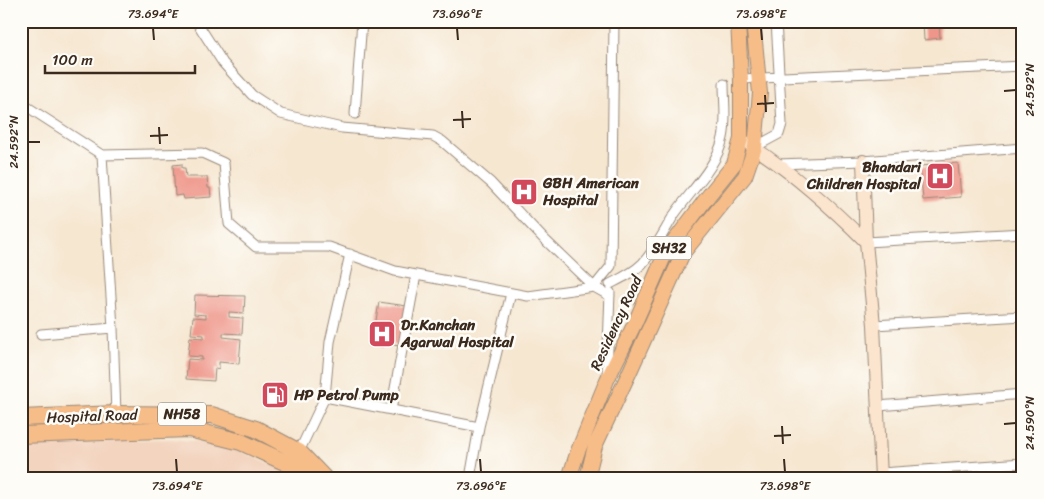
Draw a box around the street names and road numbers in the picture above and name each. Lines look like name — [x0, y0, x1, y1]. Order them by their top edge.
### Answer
road number: SH32 — [646, 237, 692, 260]
street label: Residency Road — [583, 270, 650, 375]
street label: Hospital Road — [46, 401, 139, 431]
road number: NH58 — [158, 402, 206, 426]

